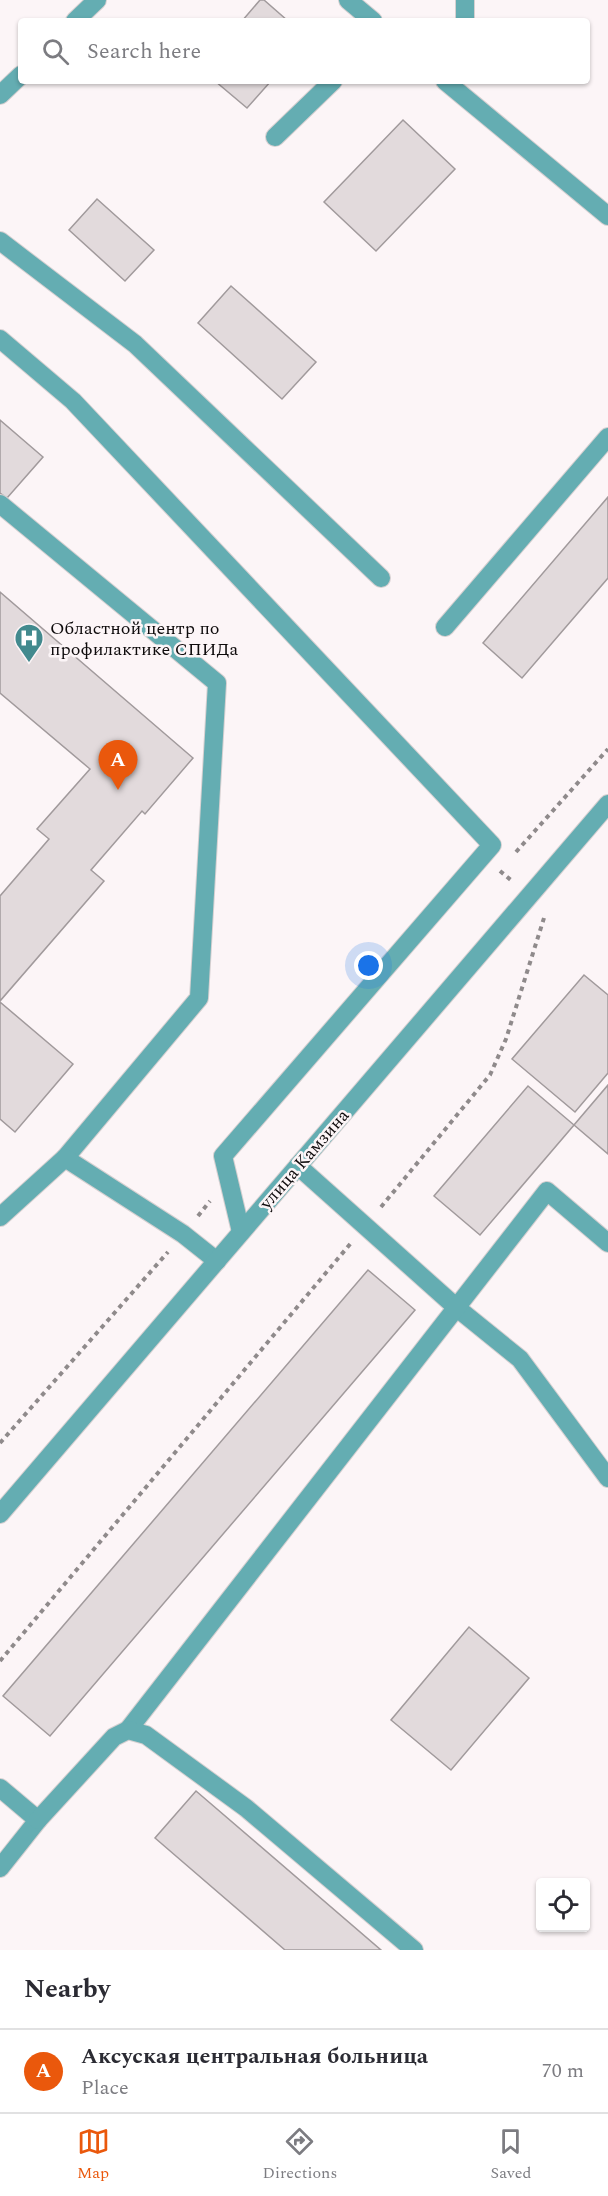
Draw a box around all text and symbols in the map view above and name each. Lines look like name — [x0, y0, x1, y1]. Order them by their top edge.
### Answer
search box — [18, 18, 590, 84]
icon: search — [39, 35, 72, 68]
text: Search here — [87, 35, 201, 68]
place label: Областной центр по профилактике СПИДа — [50, 615, 239, 663]
hospital icon: Областной центр по профилактике СПИДа — [13, 622, 45, 664]
pin: A — [98, 740, 138, 790]
your location — [354, 951, 383, 980]
street label: улица Камзина — [252, 1103, 356, 1216]
map controls — [536, 1878, 590, 1932]
button: locate — [536, 1878, 590, 1932]
text: Nearby — [24, 1969, 110, 2009]
text: Аксуская центральная больница — [81, 2040, 428, 2073]
text: A — [36, 2056, 51, 2086]
text: 70 m — [542, 2056, 584, 2086]
text: Place — [81, 2073, 129, 2103]
tab: Map — [77, 2125, 110, 2185]
tab: Directions — [263, 2125, 337, 2185]
tab: Saved — [490, 2125, 531, 2185]

